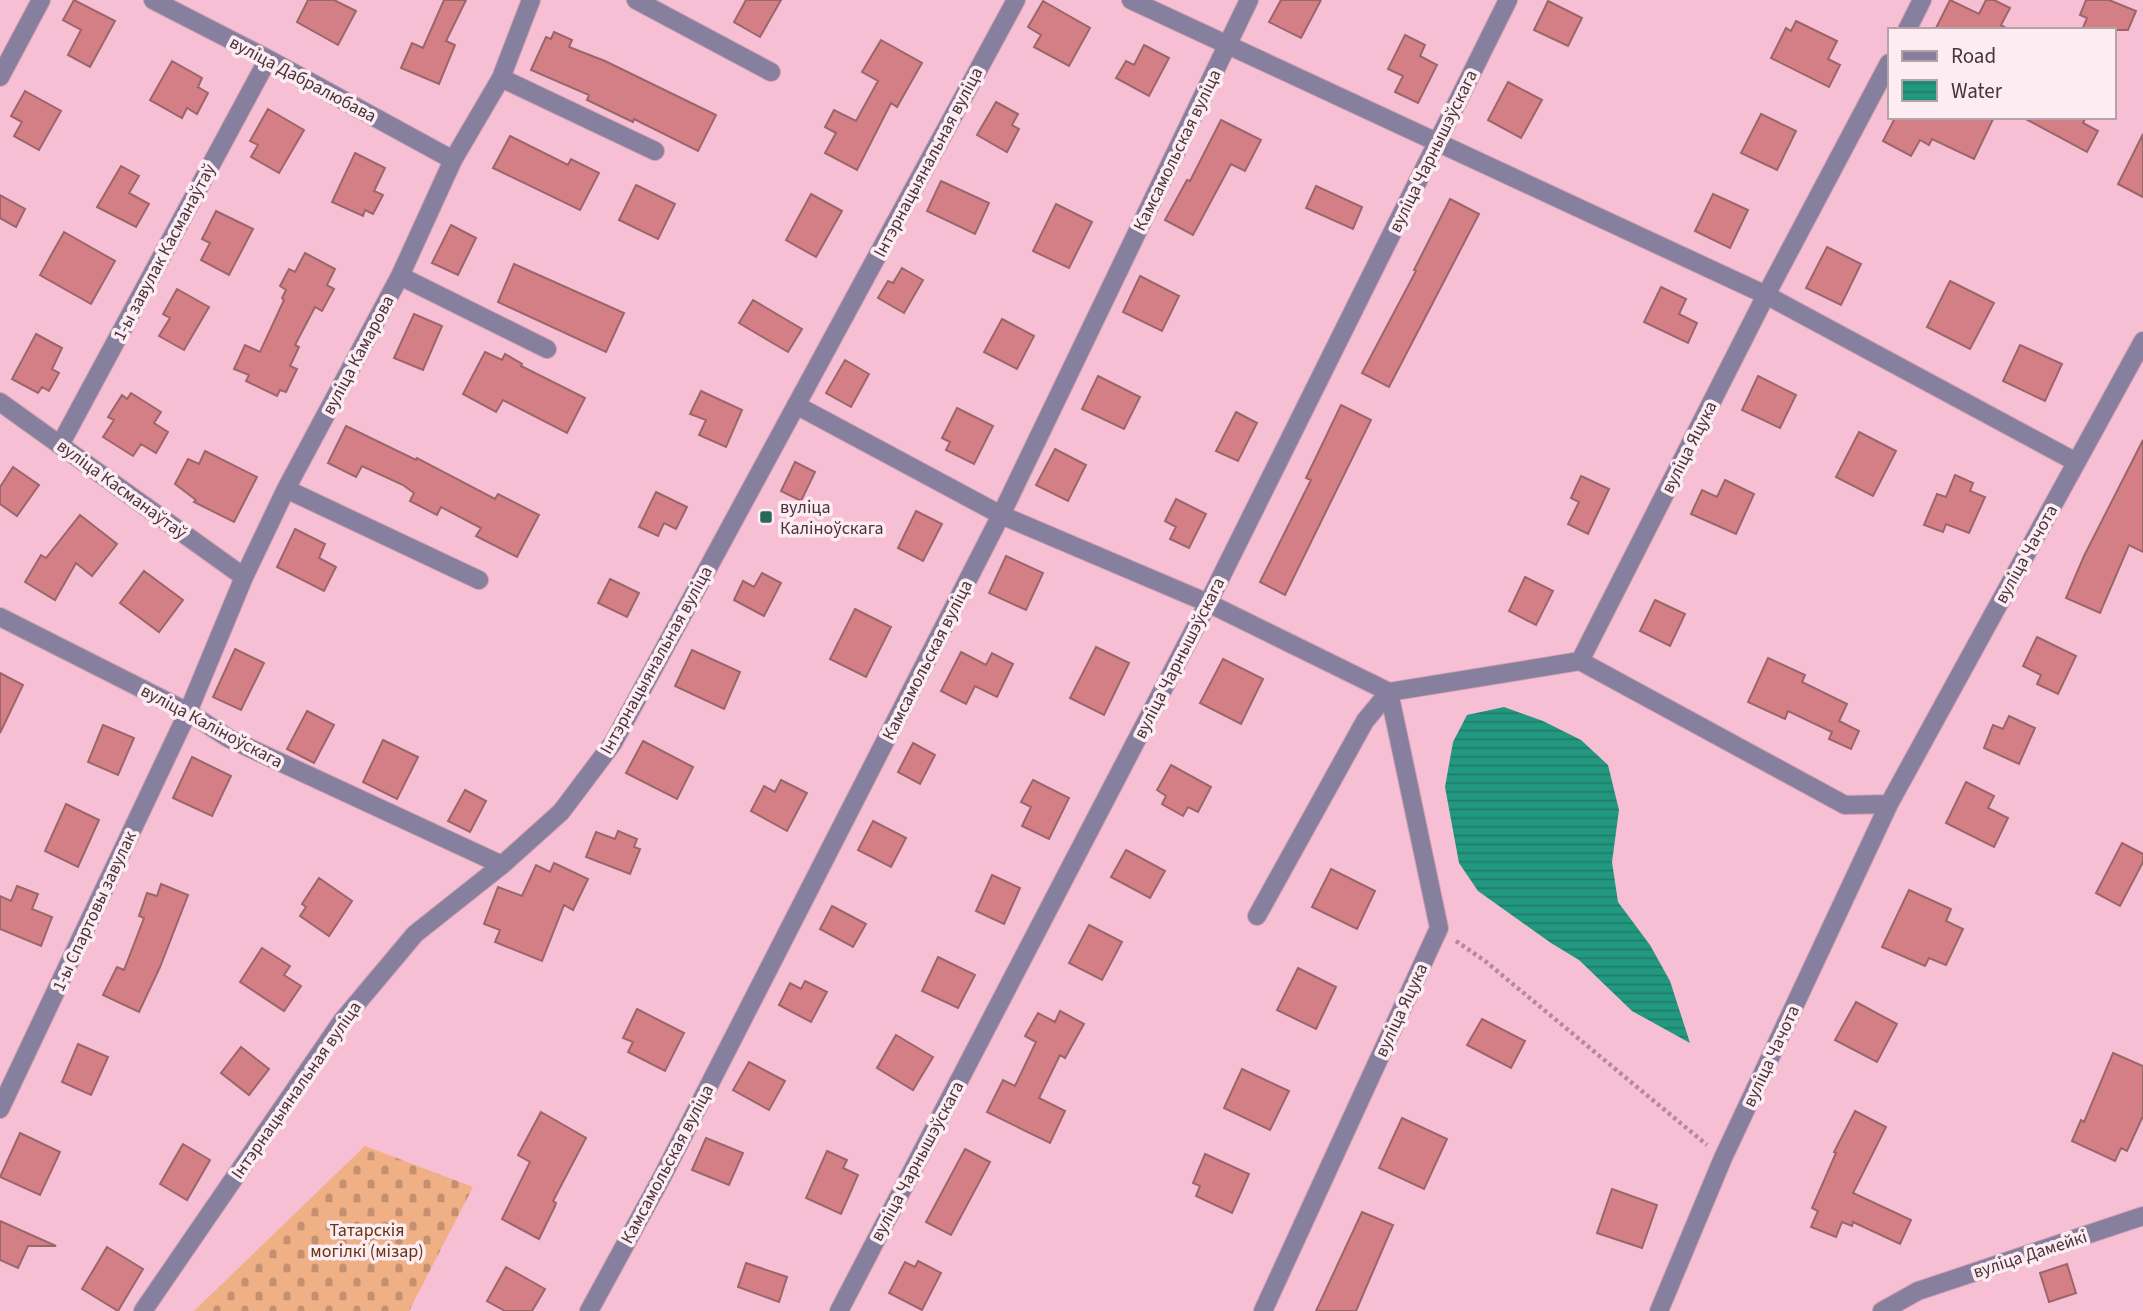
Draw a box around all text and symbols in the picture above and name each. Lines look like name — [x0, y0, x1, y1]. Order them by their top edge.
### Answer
legend — [1888, 28, 2115, 119]
street label: вуліца Дабралюбава — [225, 30, 381, 129]
text: Road — [1951, 41, 1996, 71]
street label: Інтэрнацыянальная вуліца — [868, 63, 989, 262]
street label: Камсамольская вуліца — [1127, 65, 1227, 235]
street label: вуліца Чарнышэўскага — [1383, 66, 1484, 237]
text: Water — [1951, 76, 2003, 106]
street label: 1-ы завулак Касманаўтаў — [107, 159, 222, 345]
street label: вуліца Камарова — [316, 291, 400, 419]
street label: вуліца Яцука — [1655, 397, 1723, 498]
street label: вуліца Касманаўтаў — [52, 434, 192, 545]
place label: вуліца Каліноўскага — [780, 495, 884, 541]
street label: вуліца Чачота — [1989, 500, 2064, 608]
marker: вуліца Каліноўскага — [758, 509, 774, 525]
street label: Інтэрнацыянальная вуліца — [594, 561, 719, 759]
street label: вуліца Чарнышэўскага — [1128, 573, 1231, 743]
street label: Камсамольская вуліца — [876, 576, 979, 745]
street label: вуліца Каліноўскага — [136, 678, 287, 774]
street label: 1-ы Спартовы завулак — [46, 827, 143, 995]
street label: вуліца Яцука — [1369, 959, 1434, 1061]
street label: Інтэрнацыянальная вуліца — [225, 996, 367, 1184]
street label: вуліца Чачота — [1737, 1001, 1806, 1111]
street label: вуліца Чарнышэўскага — [865, 1077, 970, 1246]
street label: Камсамольская вуліца — [615, 1080, 720, 1248]
park label: Татарскія могілкі (мізар) — [310, 1218, 424, 1264]
street label: вуліца Дамейкі — [1970, 1224, 2090, 1285]

